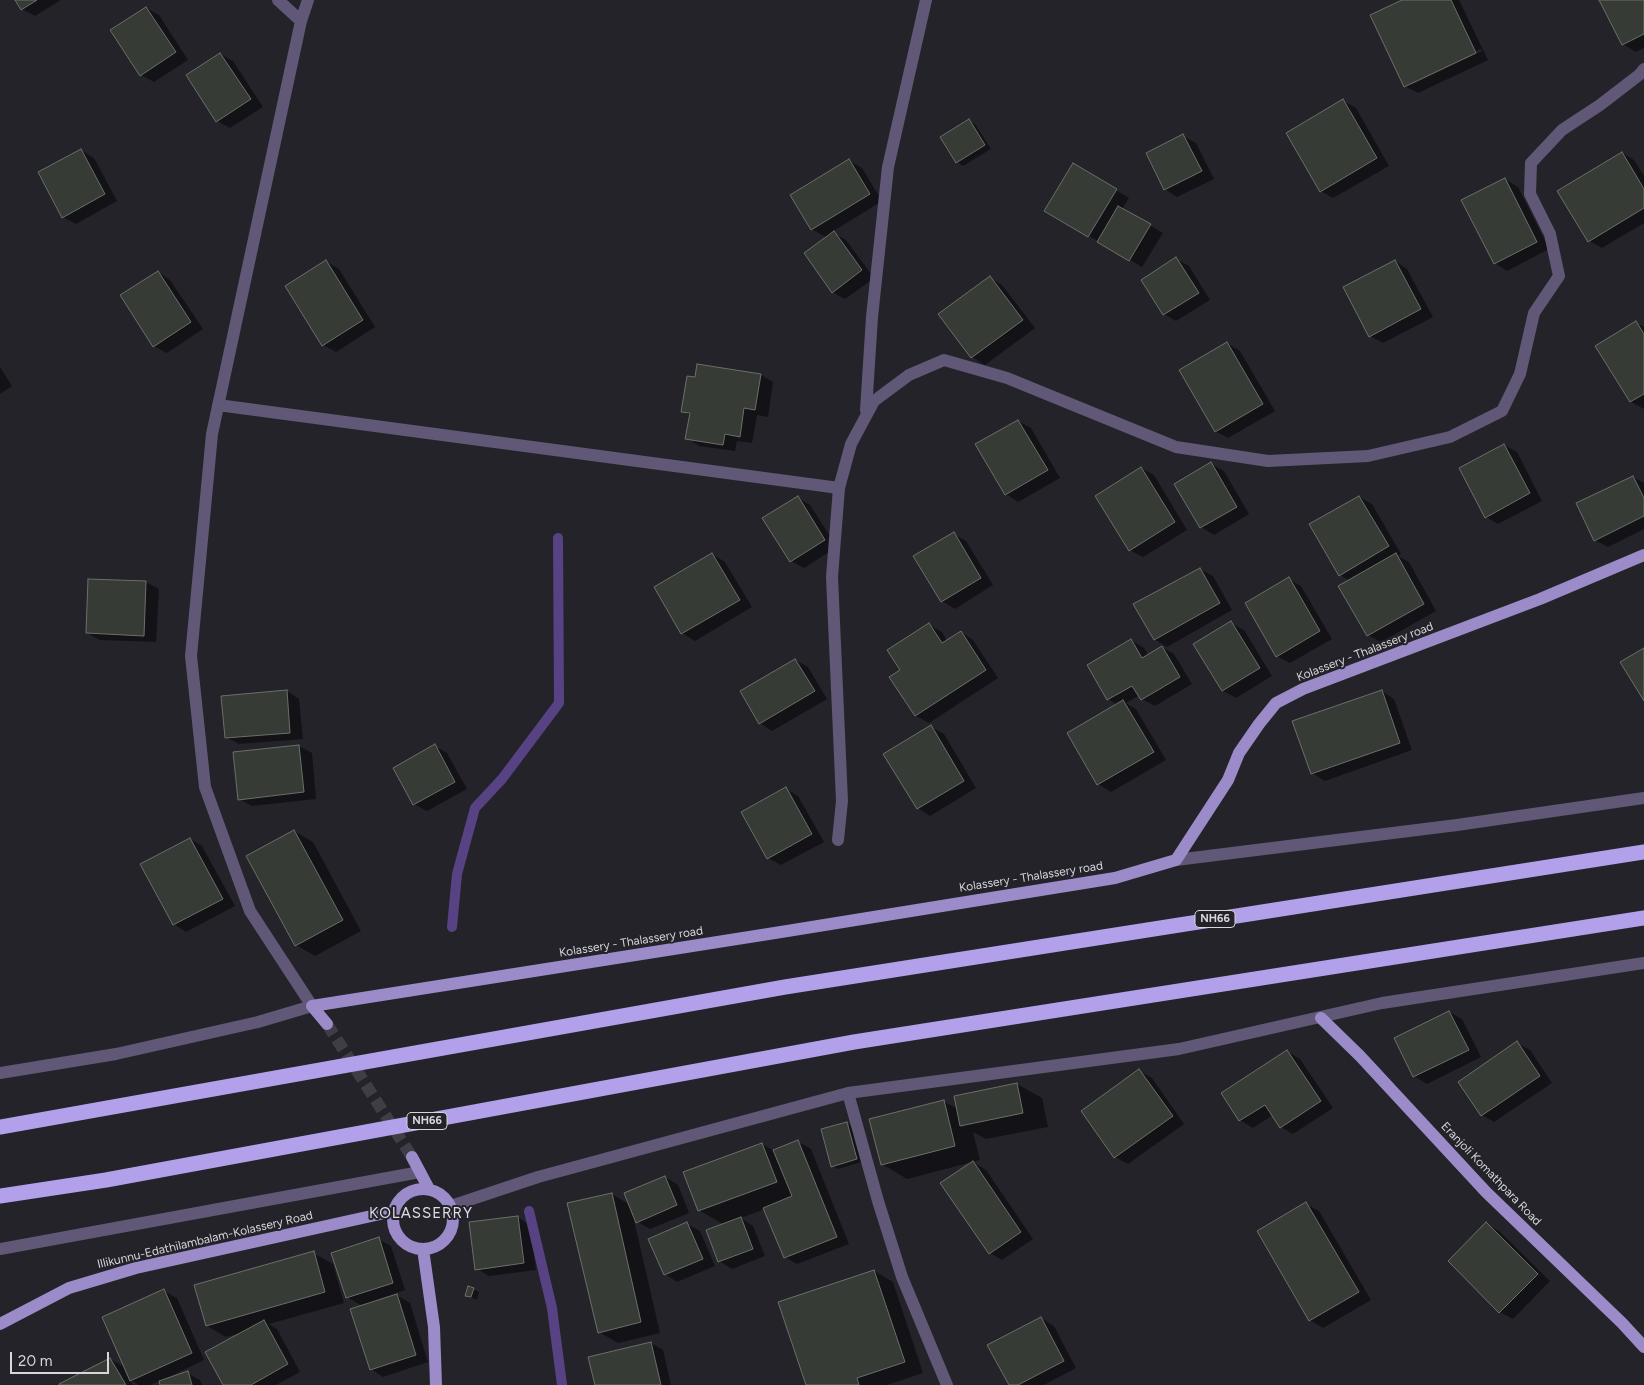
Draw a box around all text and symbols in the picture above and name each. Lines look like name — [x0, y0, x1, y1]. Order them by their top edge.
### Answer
street label: Kolassery - Thalassery road — [1295, 619, 1435, 685]
street label: Kolassery - Thalassery road — [958, 859, 1104, 895]
road number: NH66 — [1195, 911, 1235, 928]
street label: Kolassery - Thalassery road — [558, 924, 704, 960]
road number: NH66 — [407, 1112, 447, 1130]
street label: Eranjoli Komathpara Road — [1438, 1119, 1544, 1229]
district label: KOLASSERRY — [368, 1205, 474, 1223]
street label: Illikunnu-Edathilambalam-Kolassery Road — [96, 1208, 314, 1272]
scale bar — [12, 1342, 111, 1374]
text: 20 m — [18, 1352, 52, 1370]

